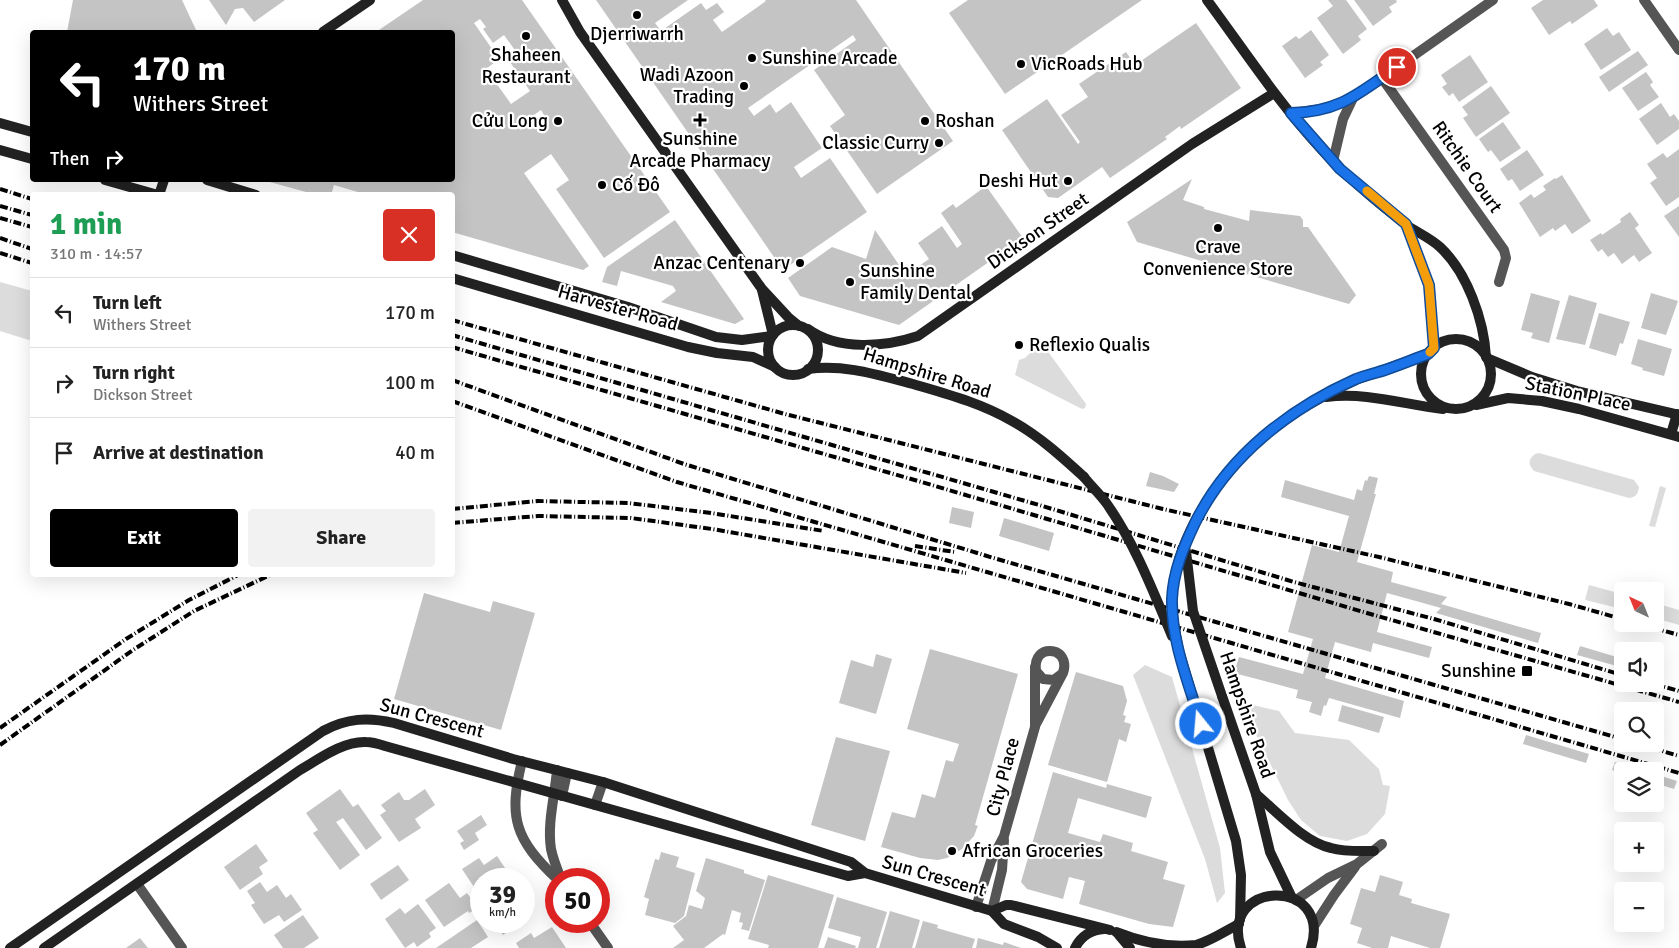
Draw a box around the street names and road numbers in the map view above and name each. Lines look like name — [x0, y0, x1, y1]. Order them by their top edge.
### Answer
street label: Ritchie Court — [1427, 116, 1508, 218]
street label: Dickson Street — [983, 187, 1094, 275]
street label: Harvester Road — [555, 279, 681, 337]
street label: Hampshire Road — [860, 342, 994, 404]
street label: Station Place — [1523, 371, 1633, 417]
street label: Hampshire Road — [1214, 648, 1280, 782]
street label: Sun Crescent — [377, 693, 487, 744]
street label: City Place — [981, 735, 1025, 819]
street label: Sun Crescent — [879, 850, 989, 902]

